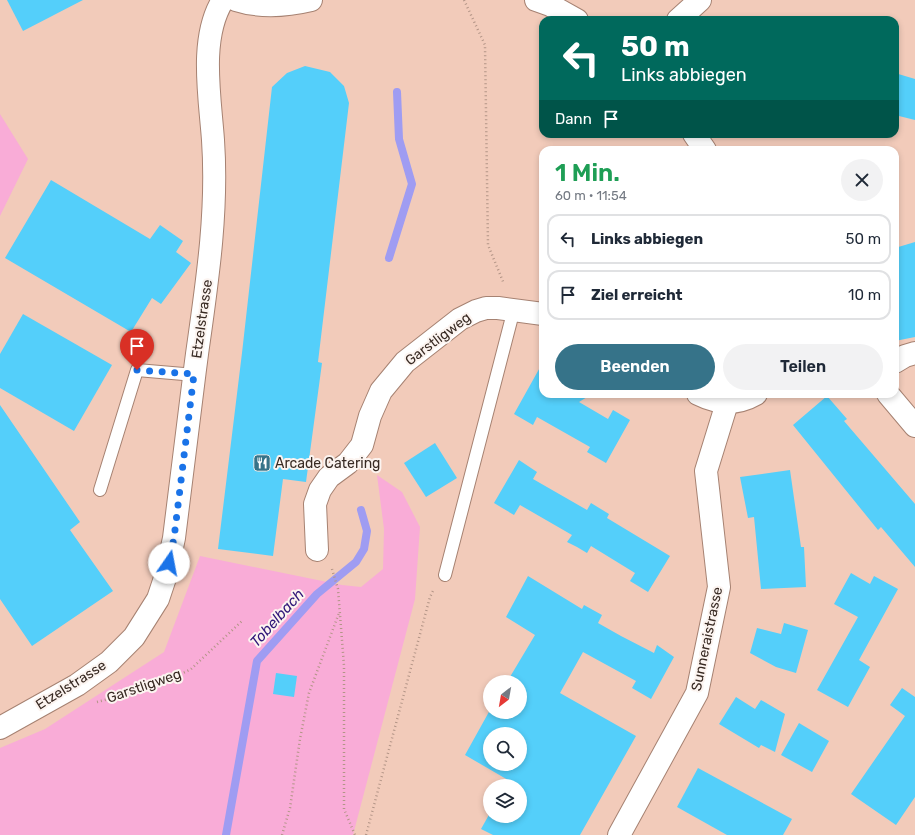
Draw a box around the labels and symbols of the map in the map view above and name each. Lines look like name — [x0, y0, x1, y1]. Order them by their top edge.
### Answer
street label: Etzelstrasse — [188, 278, 216, 360]
street label: Garstligweg — [402, 309, 474, 369]
pin — [120, 329, 154, 370]
restaurant icon: Arcade Catering — [252, 453, 272, 473]
place label: Arcade Catering — [275, 455, 380, 472]
position arrow — [148, 542, 190, 584]
water label: Tobelbach — [246, 585, 308, 651]
street label: Sunneraistrasse — [688, 585, 726, 693]
street label: Etzelstrasse — [33, 657, 109, 713]
street label: Garstligweg — [105, 665, 183, 707]
north arrow — [483, 675, 527, 719]

